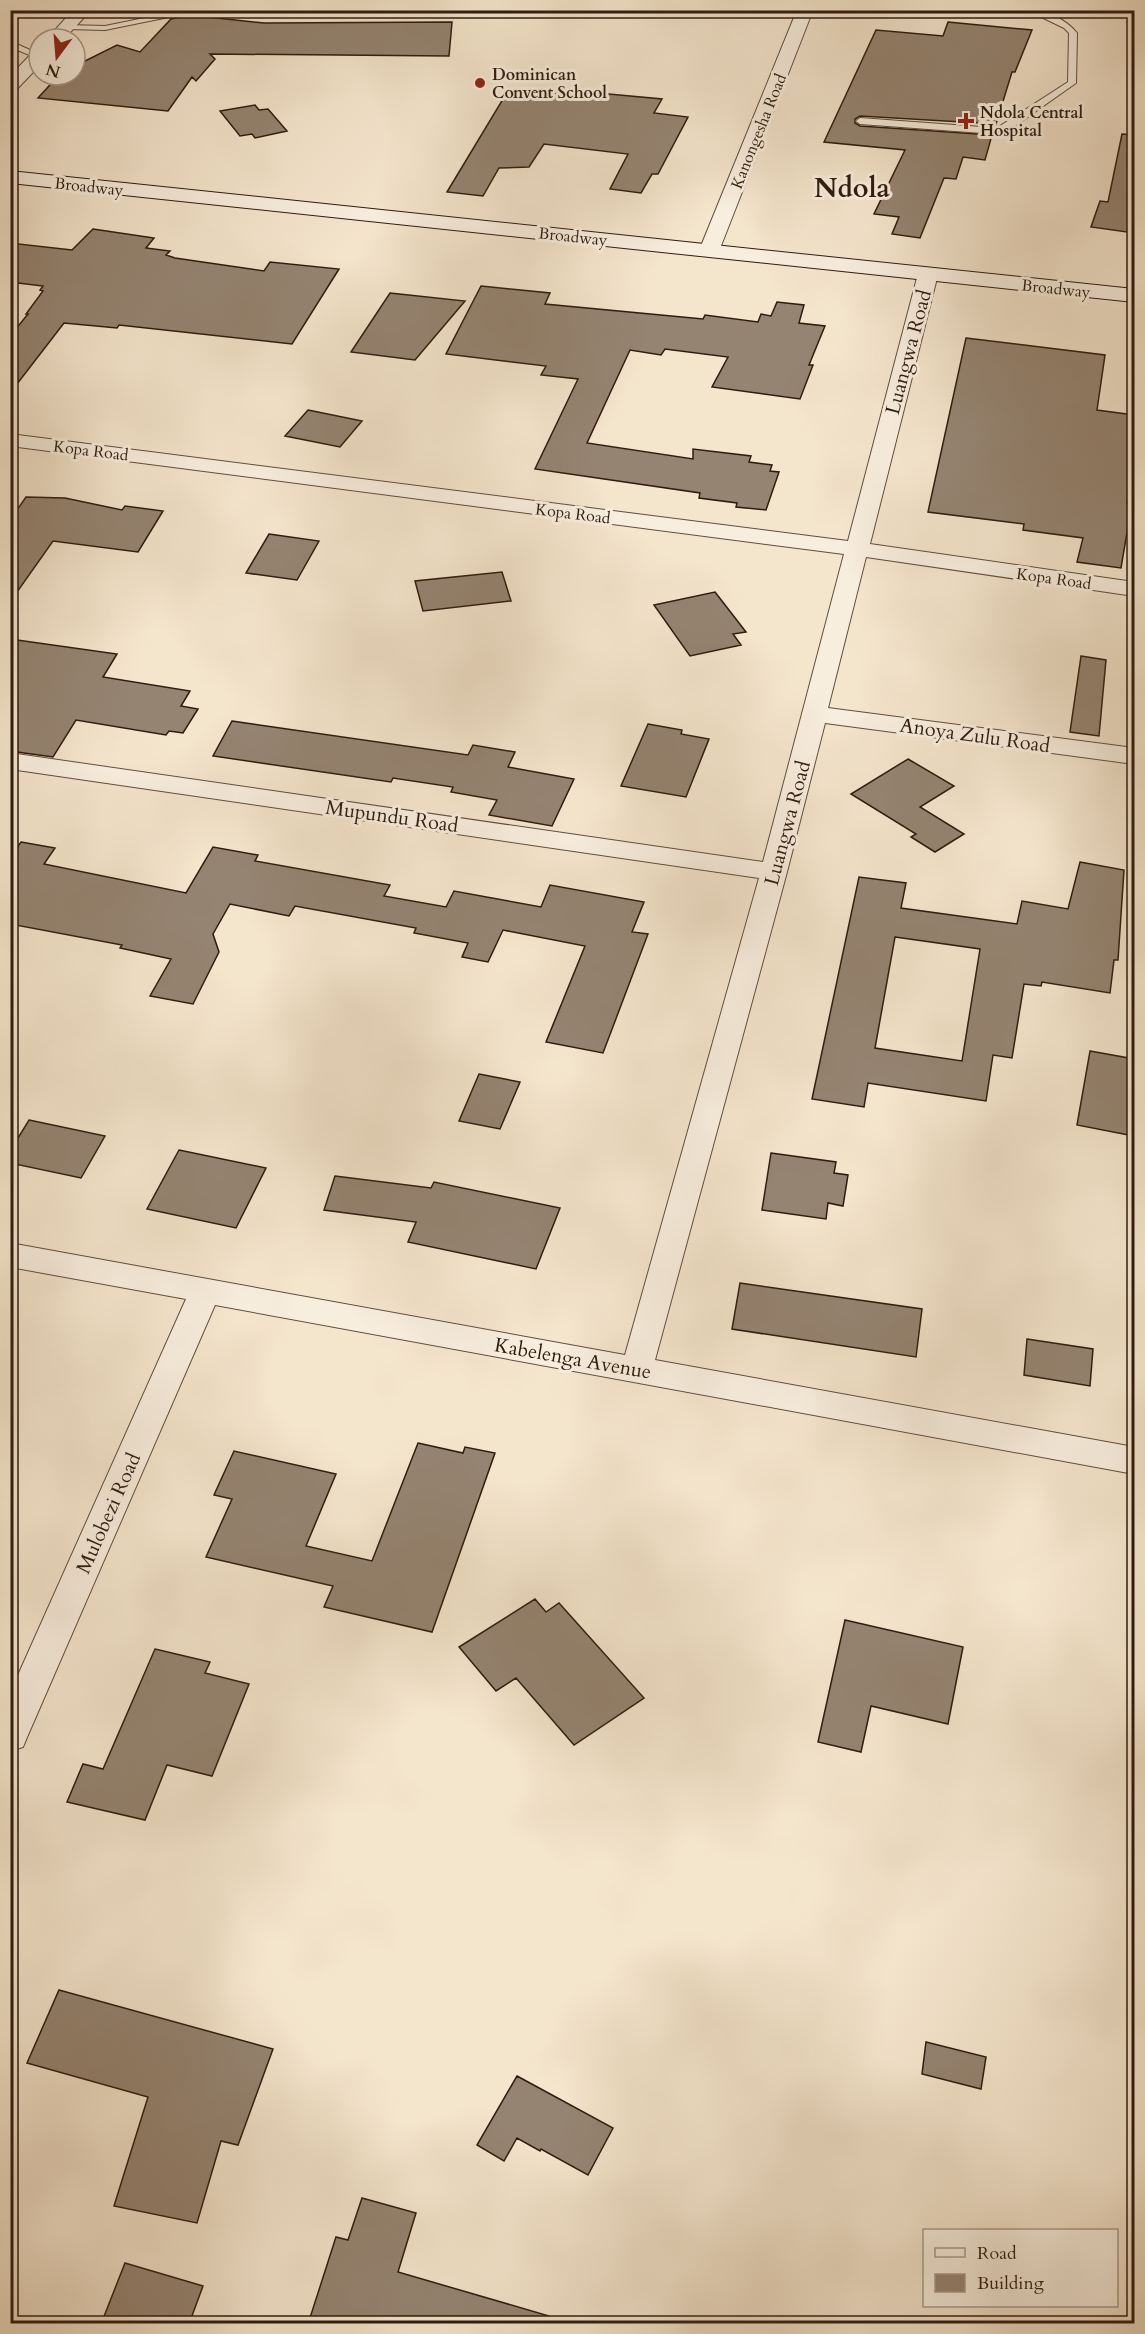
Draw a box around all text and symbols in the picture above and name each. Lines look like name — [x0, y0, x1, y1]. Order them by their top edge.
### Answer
north arrow — [27, 27, 87, 87]
text: N — [43, 58, 63, 83]
place label: Dominican Convent School — [492, 64, 607, 104]
street label: Kanongesha Road — [726, 70, 792, 192]
marker: Dominican Convent School — [473, 76, 487, 90]
place label: Ndola Central Hospital — [980, 102, 1083, 142]
marker: Ndola Central Hospital — [957, 112, 975, 130]
district label: Ndola — [814, 170, 891, 207]
street label: Broadway — [53, 172, 125, 202]
street label: Broadway — [537, 222, 609, 252]
street label: Broadway — [1020, 274, 1092, 304]
street label: Luangwa Road — [879, 286, 938, 418]
street label: Kopa Road — [52, 435, 130, 467]
street label: Kopa Road — [534, 498, 612, 530]
street label: Kopa Road — [1015, 563, 1093, 595]
street label: Anoya Zulu Road — [898, 712, 1052, 759]
street label: Luangwa Road — [758, 757, 817, 889]
street label: Mupundu Road — [324, 794, 460, 839]
street label: Kabelenga Avenue — [492, 1331, 654, 1386]
street label: Mulobezi Road — [70, 1448, 147, 1578]
legend — [923, 2229, 1118, 2307]
text: Road — [977, 2241, 1017, 2266]
text: Building — [977, 2271, 1045, 2296]

